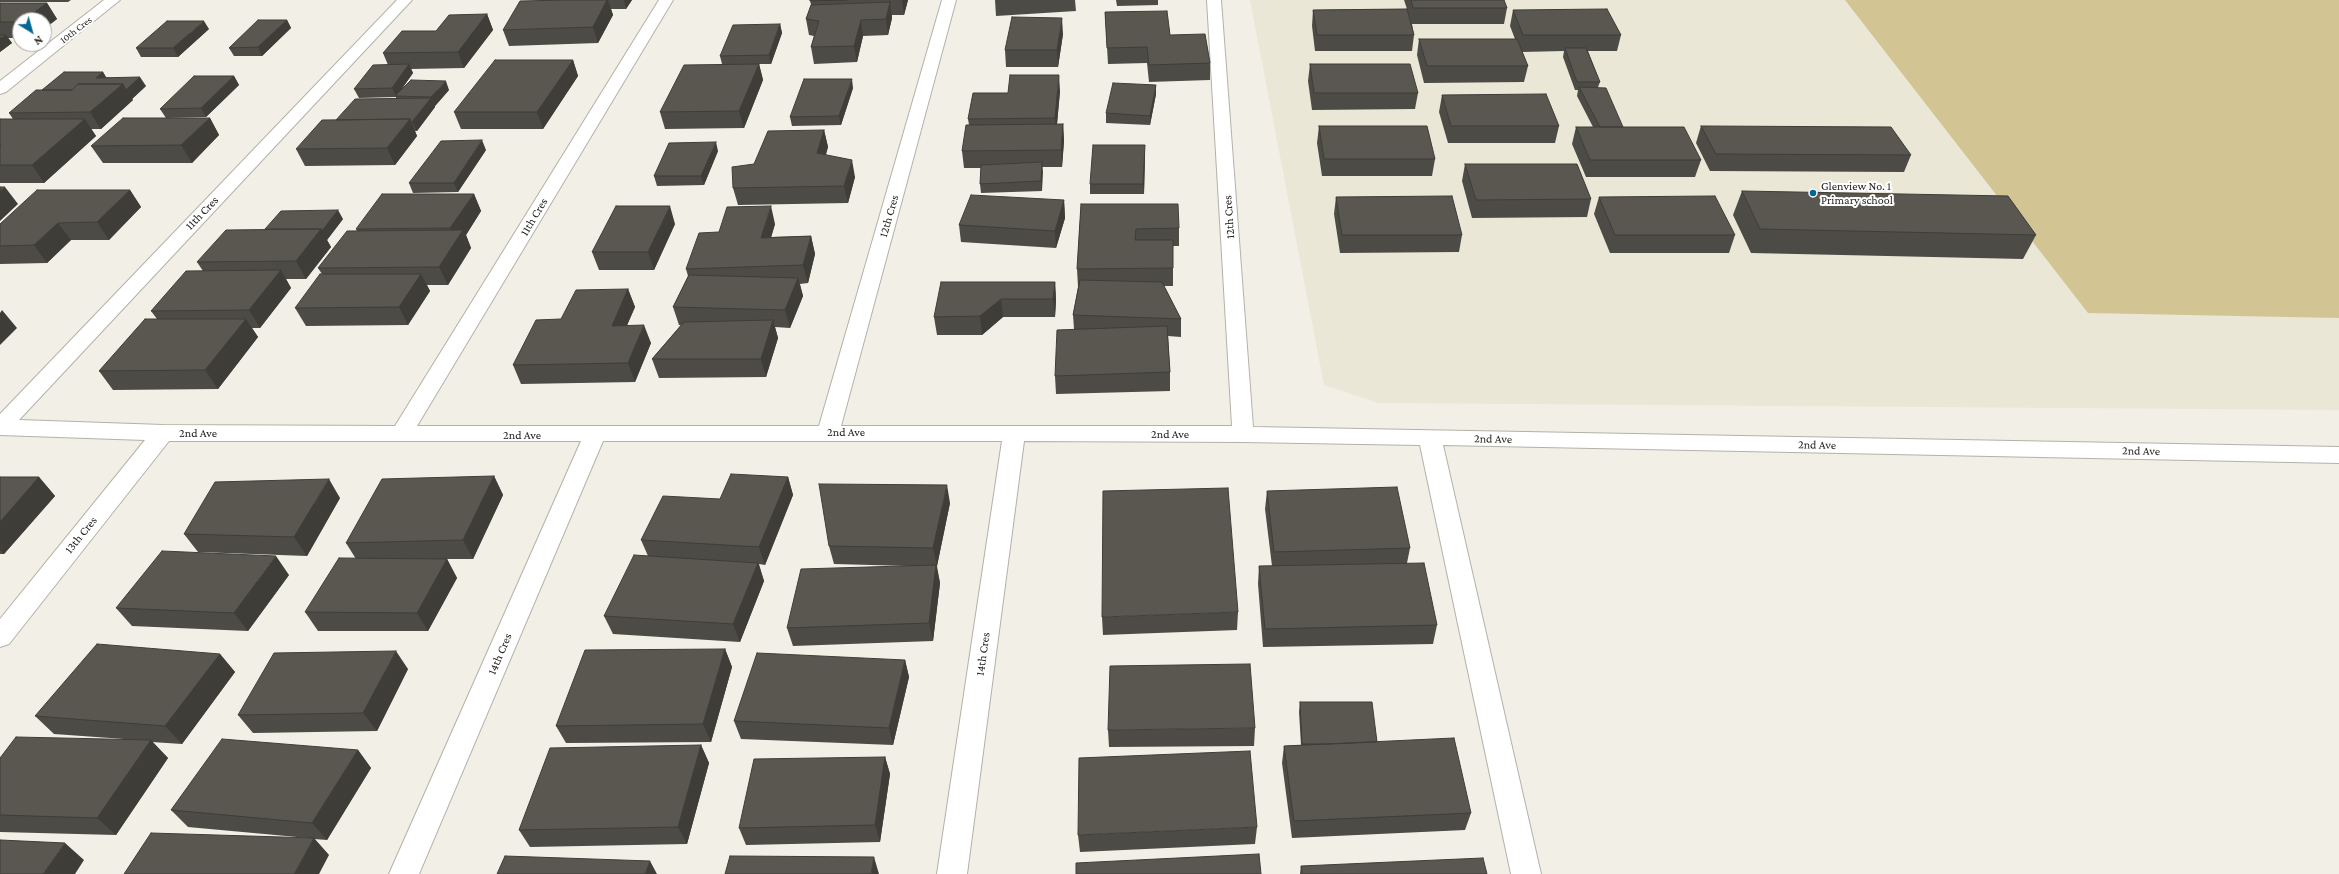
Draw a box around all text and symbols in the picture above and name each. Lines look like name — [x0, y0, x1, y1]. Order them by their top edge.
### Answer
north arrow — [12, 12, 52, 52]
street label: 10th Cres — [58, 14, 94, 46]
text: N — [32, 34, 45, 48]
place label: Glenview No. 1 Primary school — [1821, 179, 1893, 207]
marker: Glenview No. 1 Primary school — [1808, 188, 1818, 198]
street label: 11th Cres — [182, 193, 222, 233]
street label: 12th Cres — [876, 193, 902, 239]
street label: 11th Cres — [517, 195, 551, 239]
street label: 12th Cres — [1220, 195, 1238, 239]
street label: 2nd Ave — [827, 425, 865, 439]
street label: 2nd Ave — [179, 426, 217, 440]
street label: 2nd Ave — [1151, 427, 1189, 441]
street label: 2nd Ave — [503, 428, 541, 442]
street label: 2nd Ave — [1474, 431, 1512, 447]
street label: 2nd Ave — [1798, 437, 1836, 453]
street label: 2nd Ave — [2122, 443, 2160, 459]
street label: 13th Cres — [62, 514, 100, 556]
street label: 14th Cres — [485, 631, 515, 677]
street label: 14th Cres — [973, 631, 993, 677]

